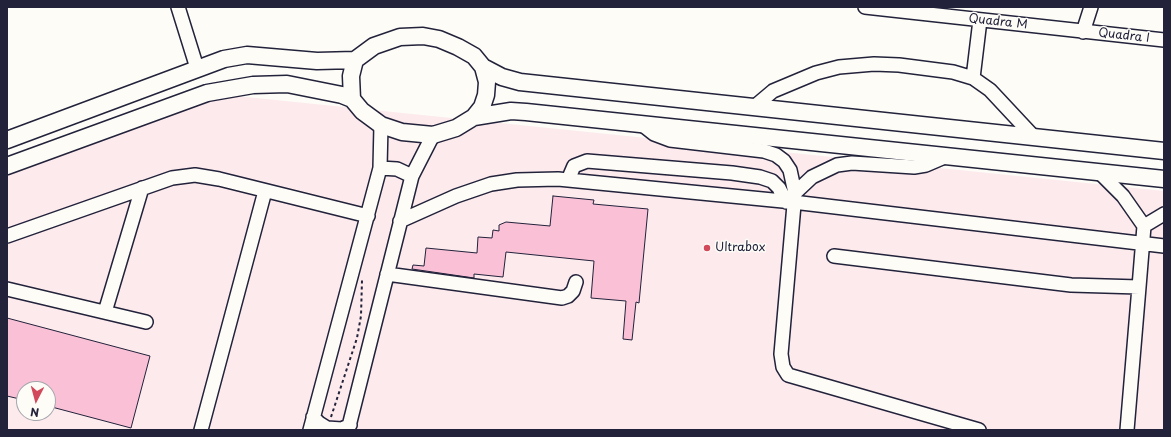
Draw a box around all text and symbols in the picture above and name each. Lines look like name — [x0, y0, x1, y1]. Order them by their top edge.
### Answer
street label: Quadra M — [968, 12, 1028, 32]
street label: Quadra I — [1097, 26, 1151, 46]
place label: Ultrabox — [715, 241, 765, 255]
marker: Ultrabox — [702, 243, 712, 253]
north arrow — [16, 381, 56, 421]
text: N — [30, 404, 40, 421]

